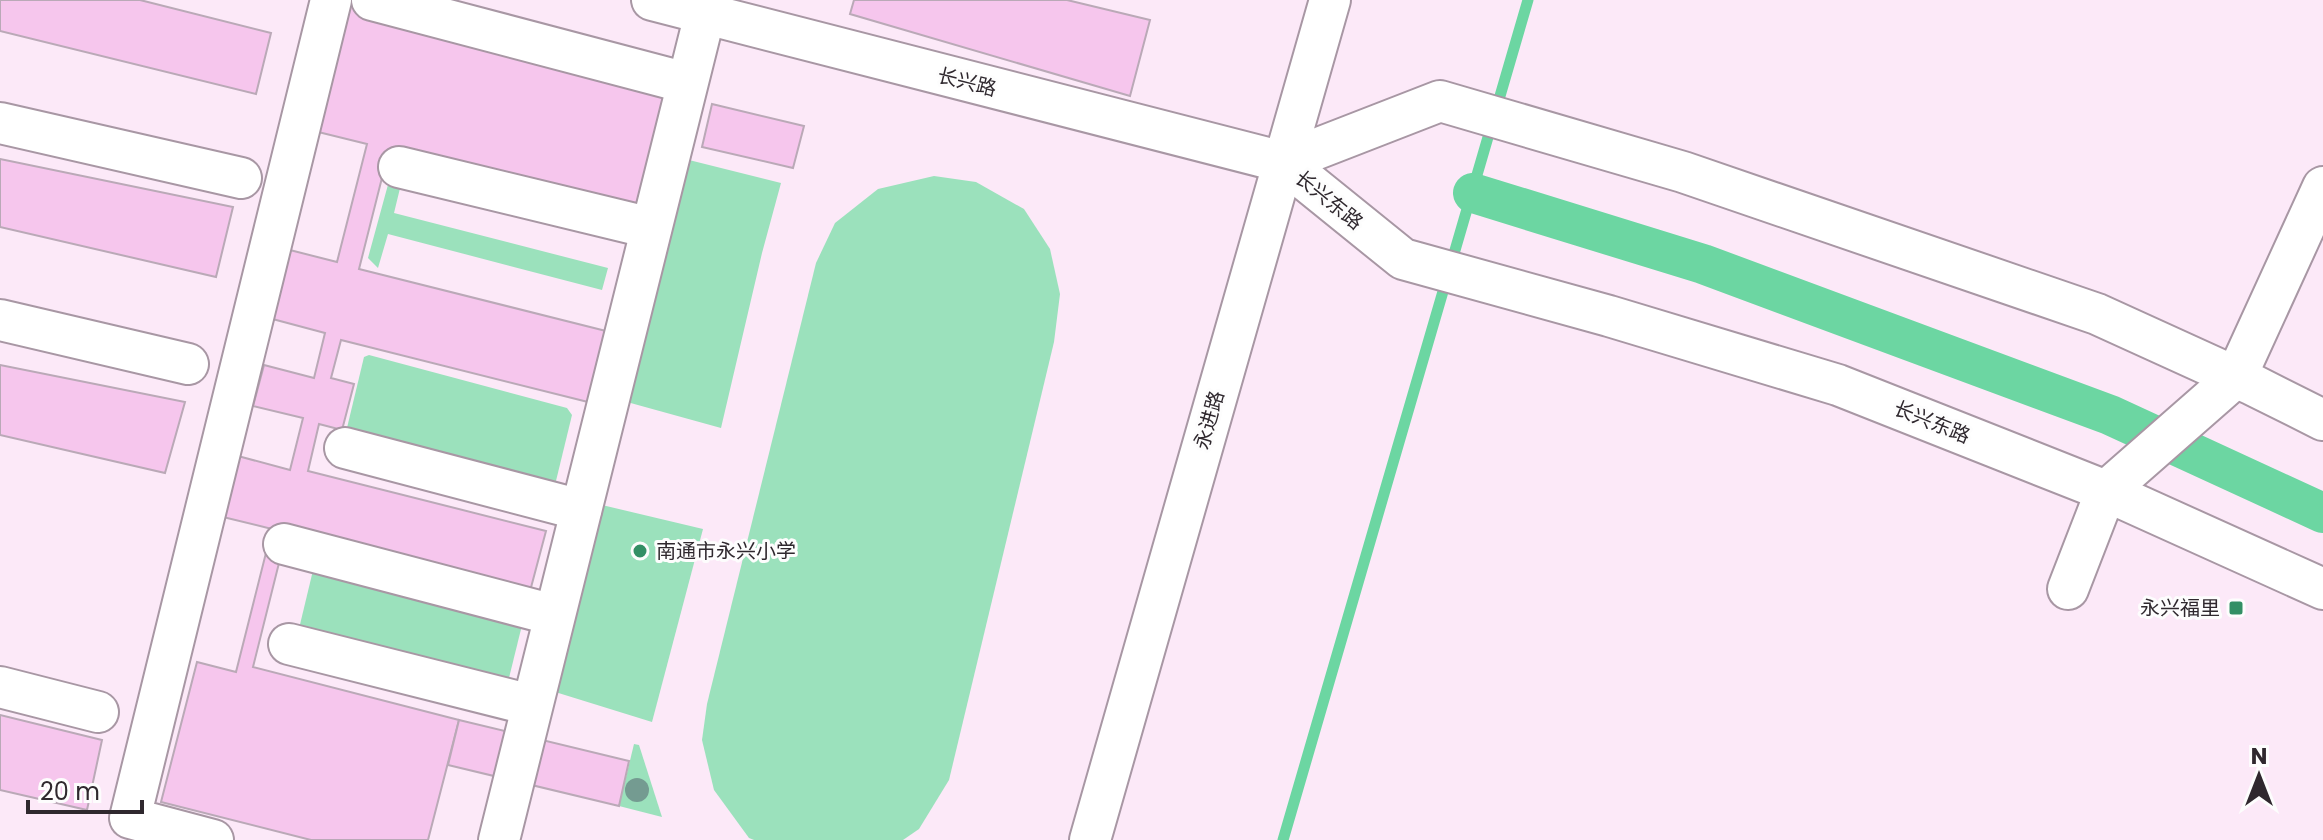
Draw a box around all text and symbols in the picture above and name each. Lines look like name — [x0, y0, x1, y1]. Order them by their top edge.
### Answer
street label: 长兴路 — [935, 61, 999, 103]
street label: 长兴东路 — [1289, 164, 1369, 236]
street label: 永进路 — [1187, 387, 1231, 453]
street label: 长兴东路 — [1890, 394, 1974, 450]
place label: 南通市永兴小学 — [656, 537, 796, 565]
marker: 南通市永兴小学 — [631, 542, 649, 560]
place label: 永兴福里 — [2140, 594, 2220, 622]
marker: 永兴福里 — [2227, 599, 2245, 617]
north arrow — [2219, 736, 2299, 816]
text: N — [2251, 741, 2267, 772]
scale bar — [28, 764, 142, 814]
text: 20 m — [40, 775, 100, 808]

